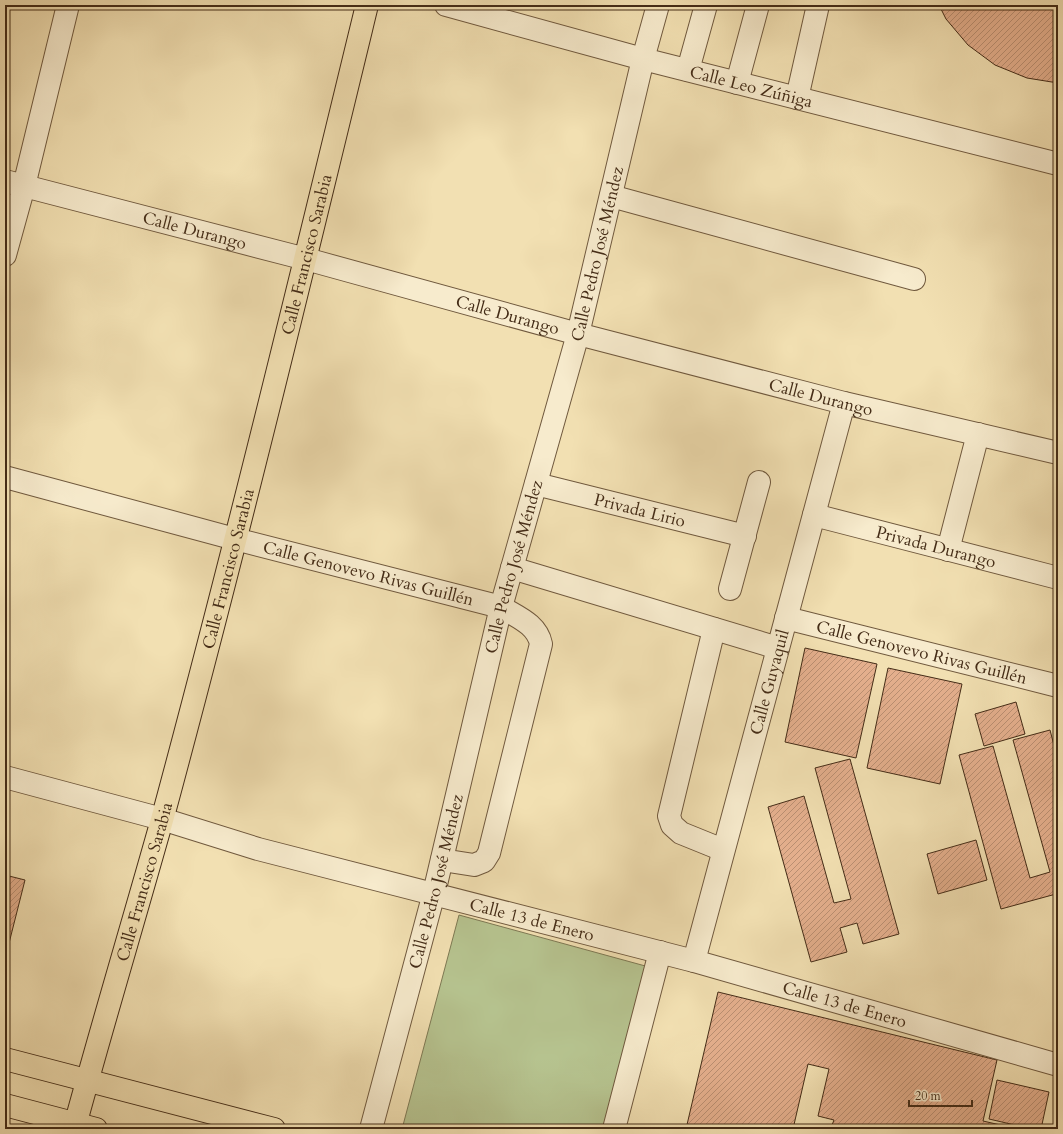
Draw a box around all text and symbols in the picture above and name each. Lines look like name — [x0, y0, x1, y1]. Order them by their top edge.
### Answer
street label: Calle Leo Zúñiga — [687, 60, 816, 113]
street label: Calle Pedro José Méndez — [565, 164, 629, 344]
street label: Calle Francisco Sarabia — [275, 171, 337, 337]
street label: Calle Durango — [140, 206, 249, 255]
street label: Calle Durango — [453, 289, 562, 340]
street label: Calle Durango — [766, 373, 875, 421]
street label: Calle Pedro José Méndez — [479, 477, 548, 656]
street label: Calle Francisco Sarabia — [196, 486, 259, 651]
street label: Privada Lirio — [592, 487, 688, 532]
street label: Privada Durango — [874, 520, 998, 573]
street label: Calle Genovevo Rivas Guillén — [261, 535, 477, 611]
street label: Calle Genovevo Rivas Guillén — [814, 615, 1030, 689]
street label: Calle Guyaquil — [744, 626, 794, 737]
street label: Calle Pedro José Méndez — [403, 791, 468, 971]
street label: Calle Francisco Sarabia — [110, 799, 178, 964]
street label: Calle 13 de Enero — [467, 892, 597, 946]
street label: Calle 13 de Enero — [780, 975, 909, 1033]
scale bar — [909, 1082, 972, 1108]
text: 20 m — [915, 1088, 942, 1104]

